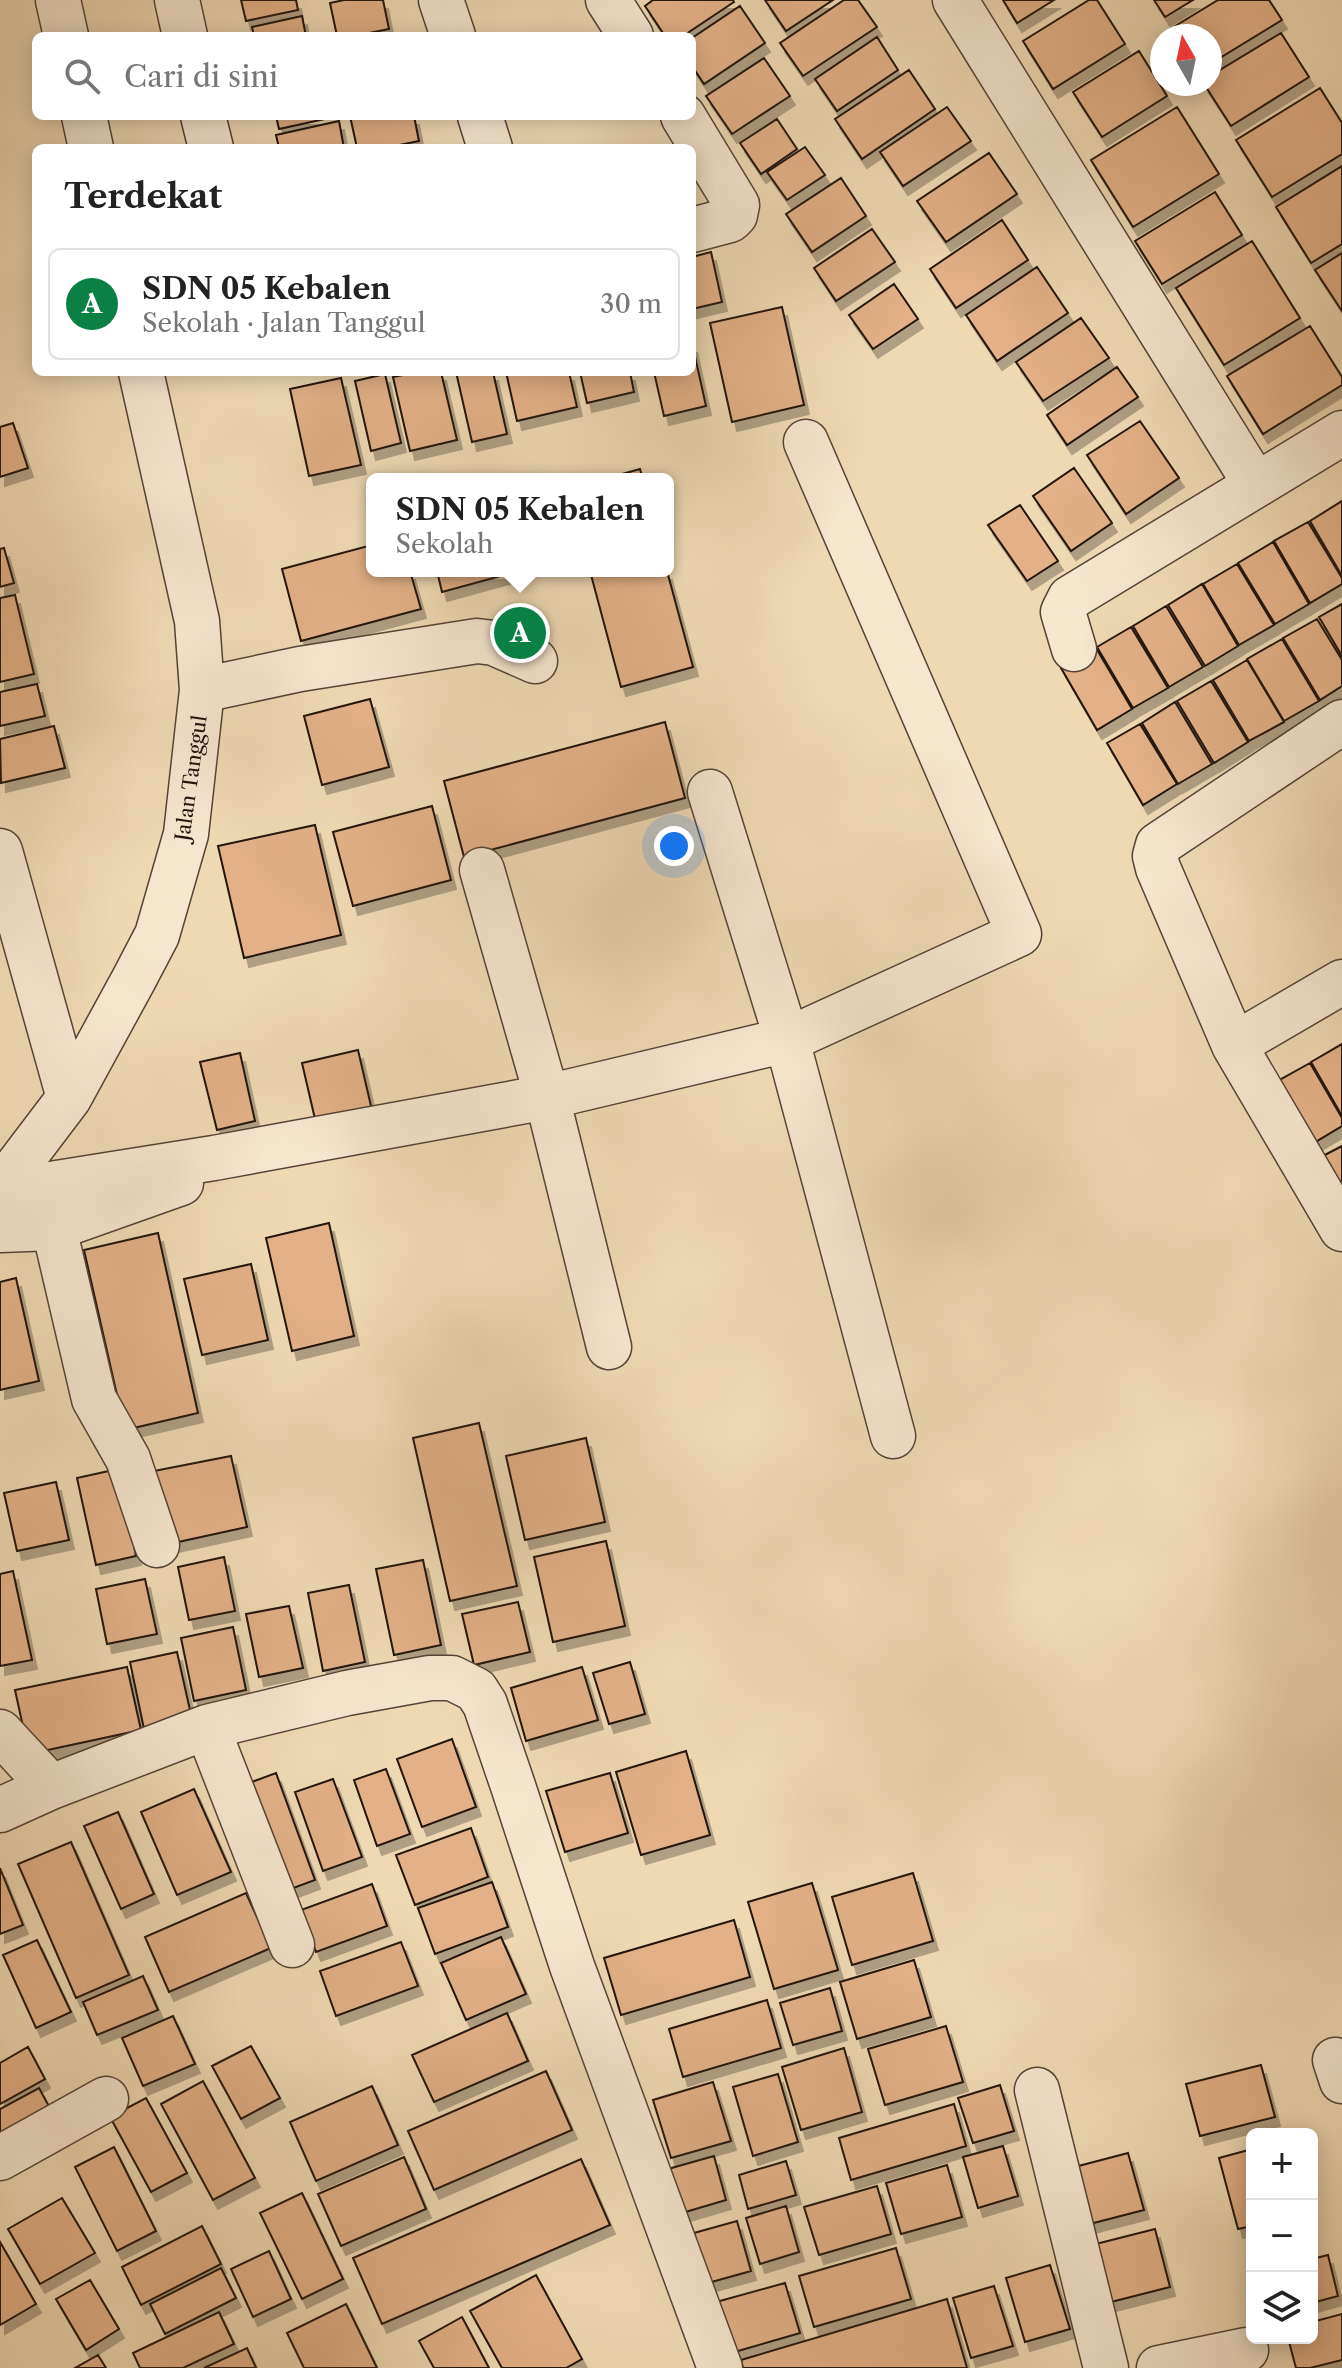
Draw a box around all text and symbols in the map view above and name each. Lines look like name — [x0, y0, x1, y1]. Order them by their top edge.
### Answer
north arrow — [1150, 24, 1222, 96]
search box — [32, 32, 696, 120]
icon: search — [60, 54, 104, 98]
text: Cari di sini — [124, 58, 278, 95]
text: Terdekat — [64, 175, 222, 217]
text: SDN 05 Kebalen — [142, 270, 391, 307]
text: A — [82, 288, 102, 320]
text: 30 m — [600, 288, 662, 320]
text: Sekolah · Jalan Tanggul — [142, 307, 426, 339]
popup — [366, 473, 674, 577]
text: SDN 05 Kebalen — [396, 491, 644, 528]
text: Sekolah — [396, 528, 493, 560]
pin: A — [494, 603, 546, 663]
street label: Jalan Tanggul — [170, 714, 212, 845]
your location — [654, 826, 694, 866]
map controls — [1246, 2128, 1318, 2344]
button: + — [1246, 2128, 1318, 2200]
button: − — [1246, 2200, 1318, 2272]
button: layers — [1246, 2272, 1318, 2344]

